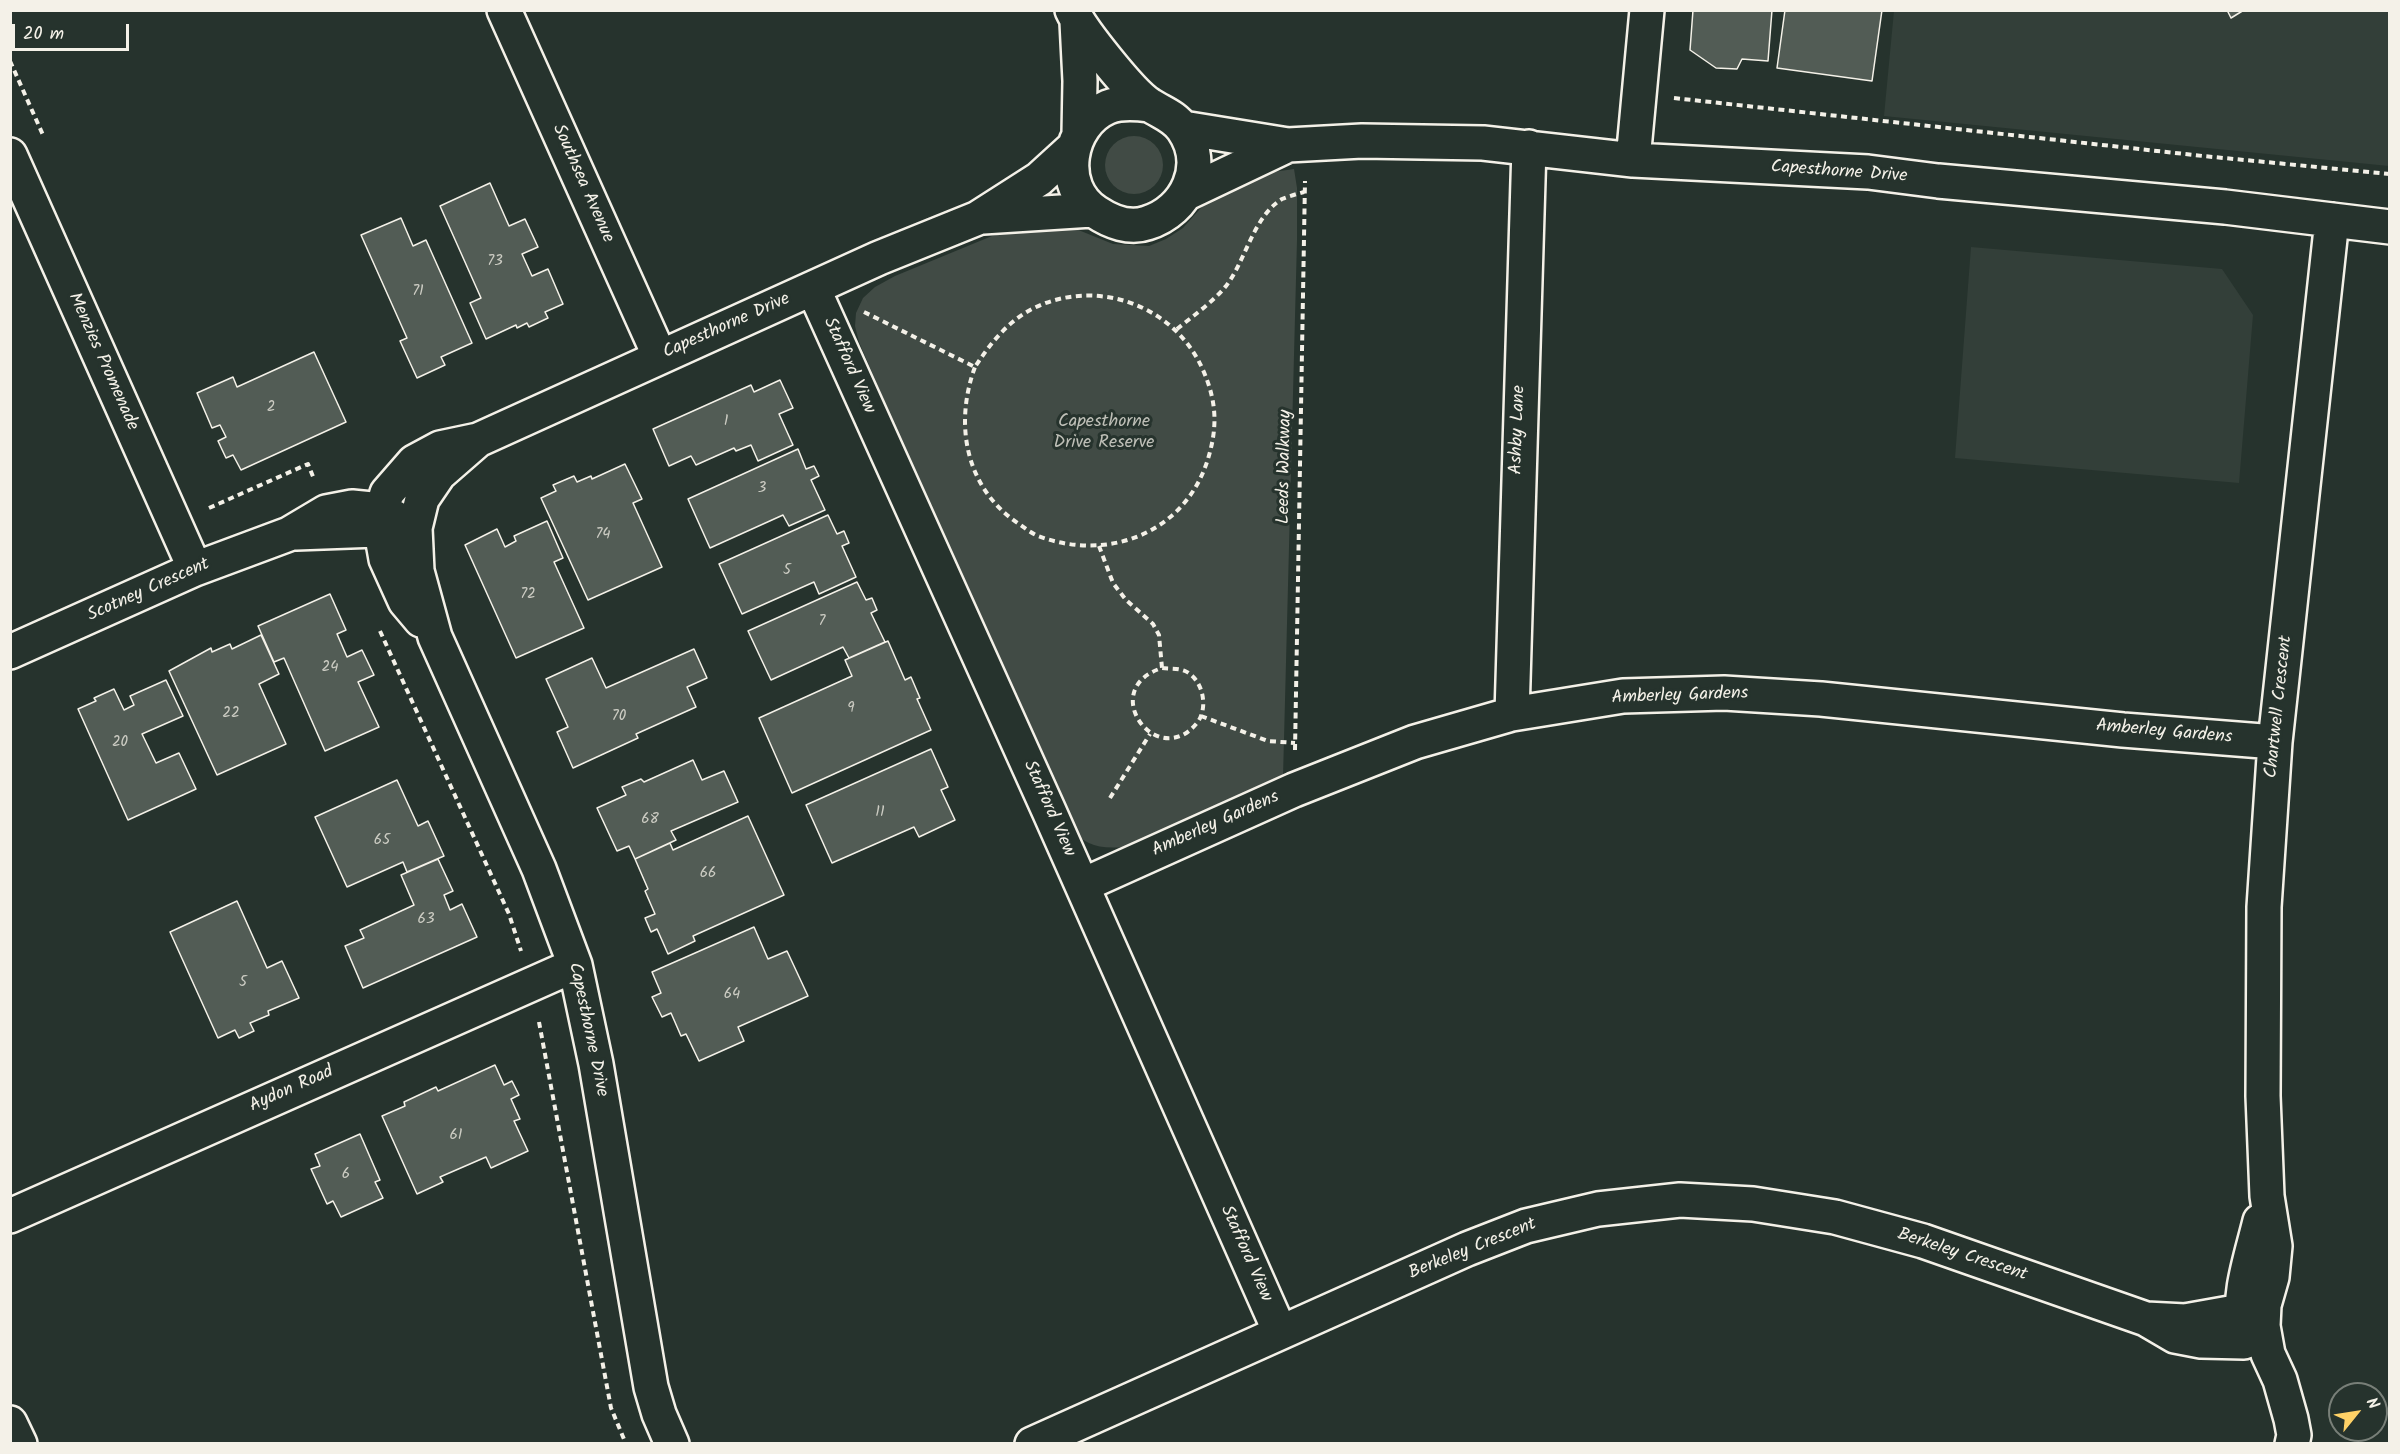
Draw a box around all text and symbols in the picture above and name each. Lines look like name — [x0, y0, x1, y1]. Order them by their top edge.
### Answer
scale bar — [15, 12, 132, 50]
text: 20 m — [23, 20, 64, 49]
street label: Southsea Avenue — [546, 121, 618, 247]
street label: Capesthorne Drive — [1770, 157, 1908, 189]
house number: 73 — [487, 253, 503, 271]
house number: 71 — [412, 283, 424, 301]
street label: Capesthorne Drive — [660, 289, 794, 365]
street label: Menzies Promenade — [62, 290, 142, 434]
street label: Stafford View — [817, 315, 879, 417]
street label: Ashby Lane — [1507, 385, 1531, 475]
house number: 2 — [267, 399, 275, 417]
street label: Leeds Walkway — [1274, 410, 1298, 524]
park label: Capesthorne Drive Reserve — [1054, 412, 1154, 454]
house number: 1 — [724, 413, 728, 431]
house number: 3 — [758, 480, 766, 498]
house number: 74 — [595, 526, 611, 544]
street label: Scotney Crescent — [85, 554, 213, 628]
house number: 5 — [783, 562, 791, 580]
house number: 72 — [520, 586, 536, 604]
house number: 7 — [819, 613, 825, 631]
street label: Chartwell Crescent — [2262, 635, 2298, 779]
house number: 24 — [322, 659, 338, 677]
street label: Amberley Gardens — [1611, 684, 1749, 710]
house number: 9 — [847, 700, 855, 718]
house number: 22 — [222, 705, 240, 723]
house number: 70 — [612, 708, 626, 726]
street label: Amberley Gardens — [2095, 716, 2233, 750]
house number: 20 — [112, 734, 128, 752]
street label: Stafford View — [1017, 758, 1079, 860]
street label: Amberley Gardens — [1149, 787, 1283, 863]
house number: 11 — [875, 804, 885, 822]
house number: 68 — [641, 811, 659, 829]
house number: 65 — [374, 832, 390, 850]
house number: 66 — [700, 865, 716, 883]
house number: 63 — [418, 911, 434, 929]
street label: Capesthorne Drive — [562, 961, 612, 1099]
house number: 5 — [239, 974, 247, 992]
house number: 64 — [724, 986, 740, 1004]
street label: Aydon Road — [247, 1062, 337, 1118]
house number: 61 — [449, 1127, 463, 1145]
house number: 6 — [342, 1166, 350, 1184]
street label: Stafford View — [1214, 1203, 1276, 1305]
street label: Berkeley Crescent — [1406, 1215, 1540, 1285]
street label: Berkeley Crescent — [1894, 1225, 2030, 1287]
north arrow — [2328, 1382, 2388, 1442]
text: N — [2359, 1393, 2386, 1414]

